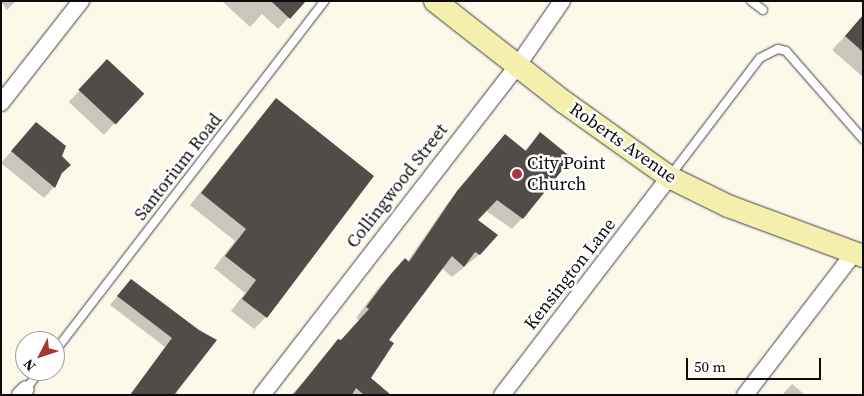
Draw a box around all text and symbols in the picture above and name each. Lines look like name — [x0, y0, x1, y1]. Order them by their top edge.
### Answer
street label: Roberts Avenue — [565, 98, 681, 188]
street label: Santorium Road — [130, 109, 226, 225]
street label: Collingwood Street — [342, 120, 452, 252]
place label: City Point Church — [527, 153, 605, 195]
marker: City Point Church — [511, 168, 523, 180]
street label: Kensington Lane — [520, 214, 620, 334]
north arrow — [15, 331, 65, 381]
scale bar — [689, 348, 824, 380]
text: N — [19, 355, 40, 376]
text: 50 m — [694, 356, 726, 377]

